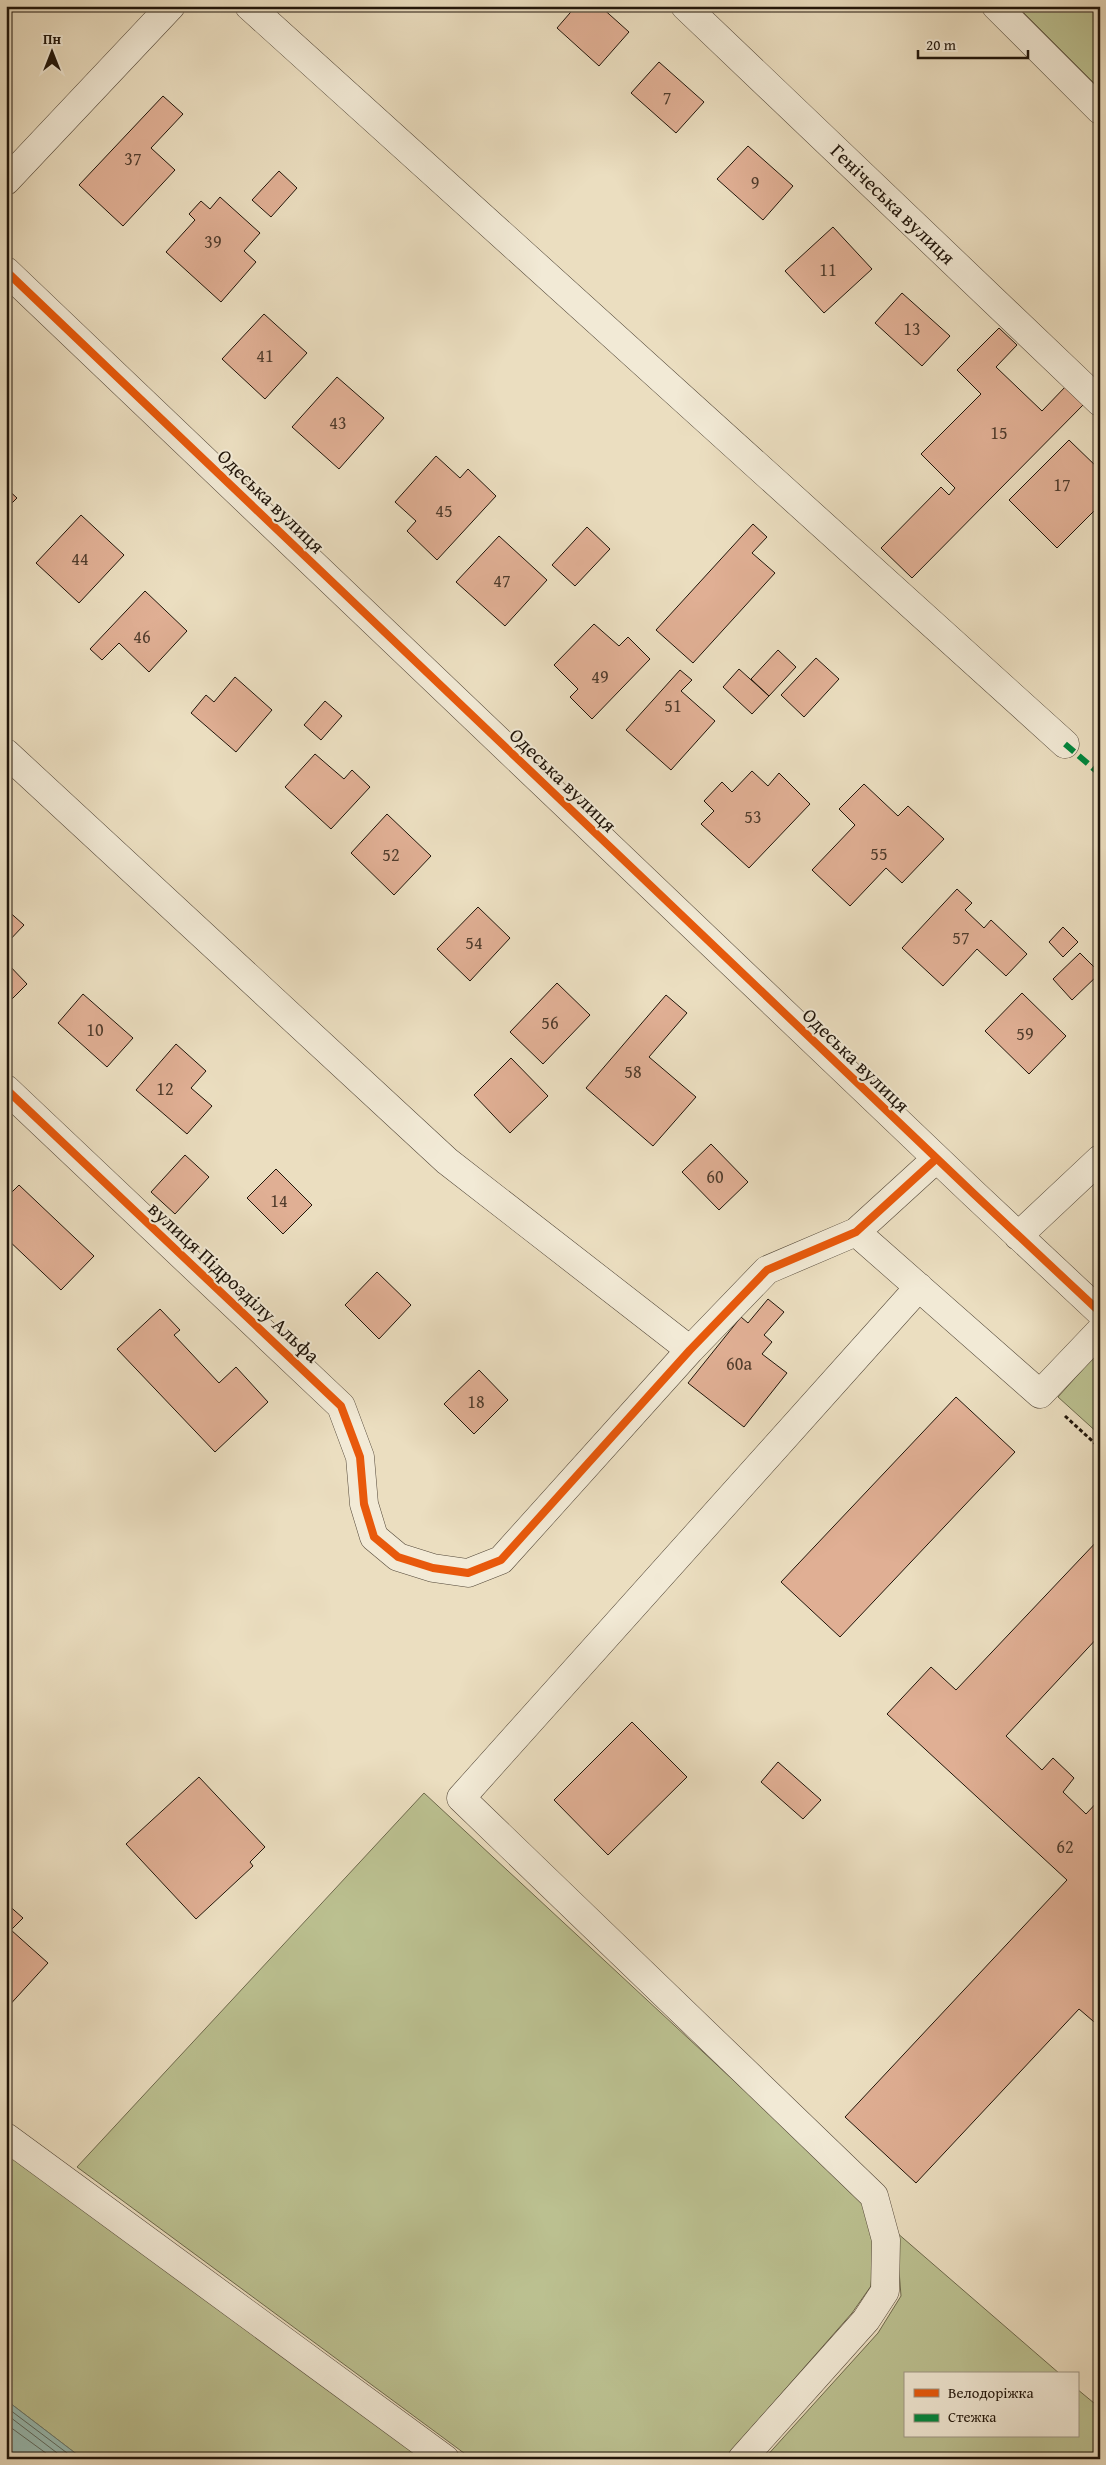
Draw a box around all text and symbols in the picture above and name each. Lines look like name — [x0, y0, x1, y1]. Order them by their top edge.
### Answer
north arrow — [28, 28, 78, 78]
scale bar — [918, 28, 1028, 60]
text: Пн — [43, 29, 61, 49]
text: 20 m — [926, 34, 957, 55]
house number: 7 — [663, 84, 671, 111]
street label: Генічеська вулиця — [824, 136, 962, 271]
house number: 37 — [124, 145, 142, 172]
house number: 9 — [751, 169, 759, 196]
house number: 39 — [204, 228, 222, 255]
house number: 11 — [819, 256, 837, 283]
house number: 13 — [903, 315, 921, 342]
house number: 41 — [256, 342, 274, 369]
house number: 43 — [329, 409, 347, 436]
house number: 15 — [990, 419, 1008, 446]
street label: Одеська вулиця — [211, 442, 332, 560]
house number: 17 — [1053, 471, 1071, 498]
house number: 45 — [435, 497, 453, 524]
house number: 44 — [71, 545, 89, 572]
house number: 47 — [493, 567, 511, 594]
house number: 46 — [133, 623, 151, 650]
house number: 49 — [591, 663, 609, 690]
house number: 51 — [664, 692, 682, 719]
street label: Одеська вулиця — [503, 721, 624, 839]
house number: 53 — [744, 803, 762, 830]
house number: 55 — [870, 840, 888, 867]
house number: 52 — [382, 841, 400, 868]
house number: 57 — [952, 924, 970, 951]
house number: 54 — [465, 929, 483, 956]
street label: Одеська вулиця — [796, 1001, 917, 1119]
house number: 56 — [541, 1009, 559, 1036]
house number: 10 — [86, 1016, 104, 1043]
house number: 59 — [1016, 1020, 1034, 1047]
house number: 58 — [624, 1058, 642, 1085]
house number: 12 — [156, 1075, 174, 1102]
house number: 60 — [706, 1163, 724, 1190]
house number: 14 — [270, 1187, 288, 1214]
street label: вулиця Підрозділу Альфа — [142, 1194, 327, 1369]
house number: 60а — [726, 1350, 752, 1377]
house number: 18 — [467, 1388, 485, 1415]
house number: 62 — [1056, 1833, 1074, 1860]
legend — [904, 2372, 1078, 2438]
text: Велодоріжка — [948, 2382, 1034, 2403]
text: Стежка — [948, 2406, 997, 2427]

